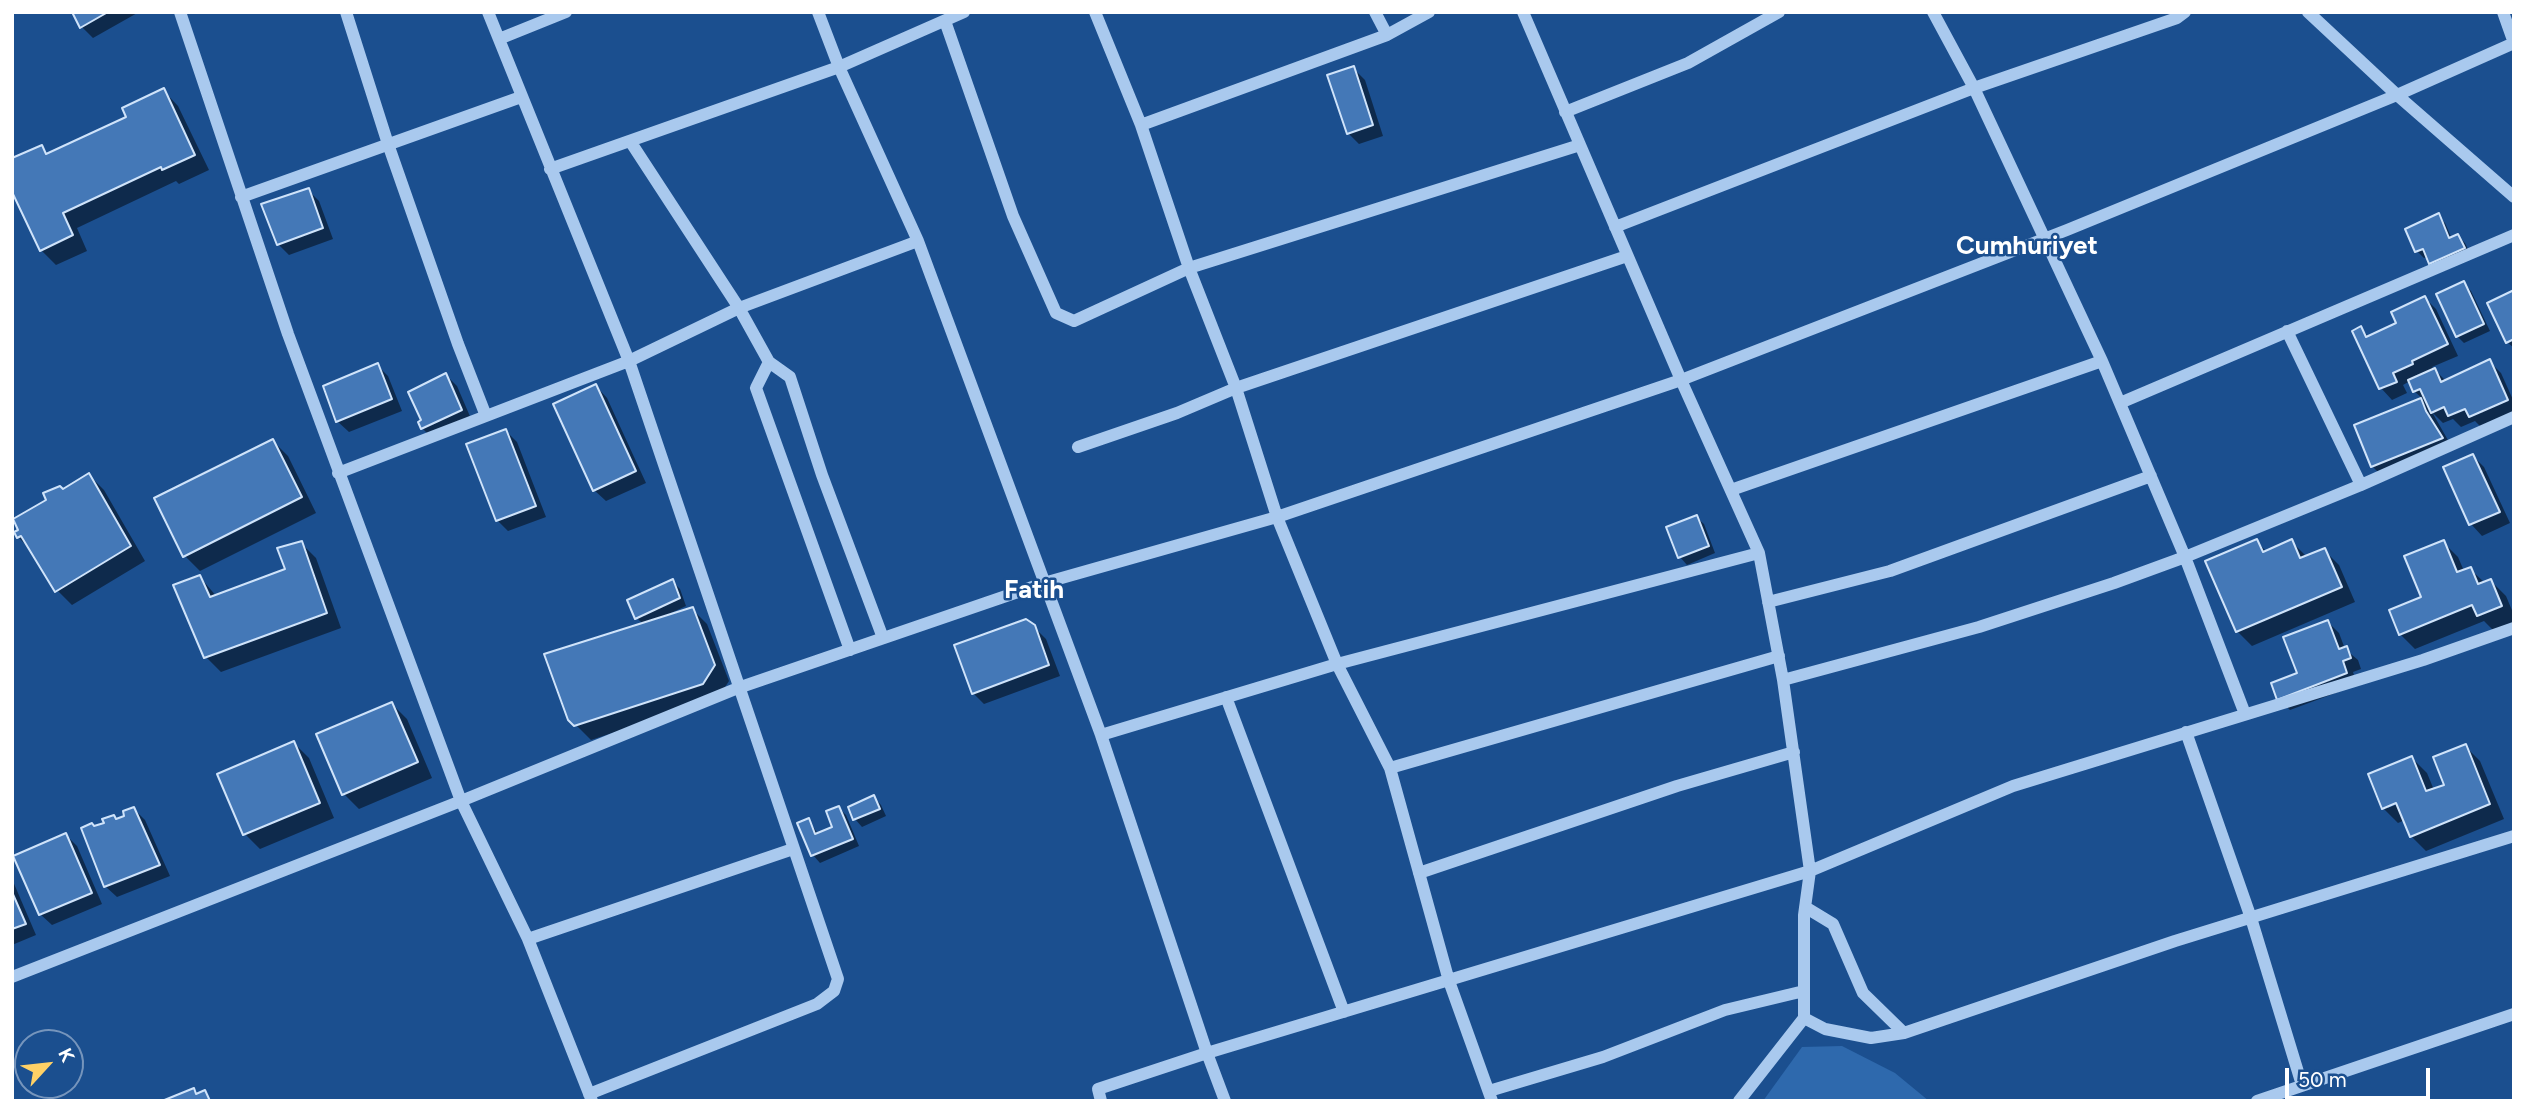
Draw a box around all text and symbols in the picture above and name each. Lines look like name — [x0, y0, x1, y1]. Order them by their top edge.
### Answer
district label: Cumhuriyet — [1956, 230, 2098, 262]
district label: Fatih — [1004, 574, 1064, 606]
north arrow — [14, 1029, 84, 1099]
text: K — [53, 1044, 79, 1066]
scale bar — [2288, 1054, 2433, 1098]
text: 50 m — [2298, 1067, 2347, 1092]

